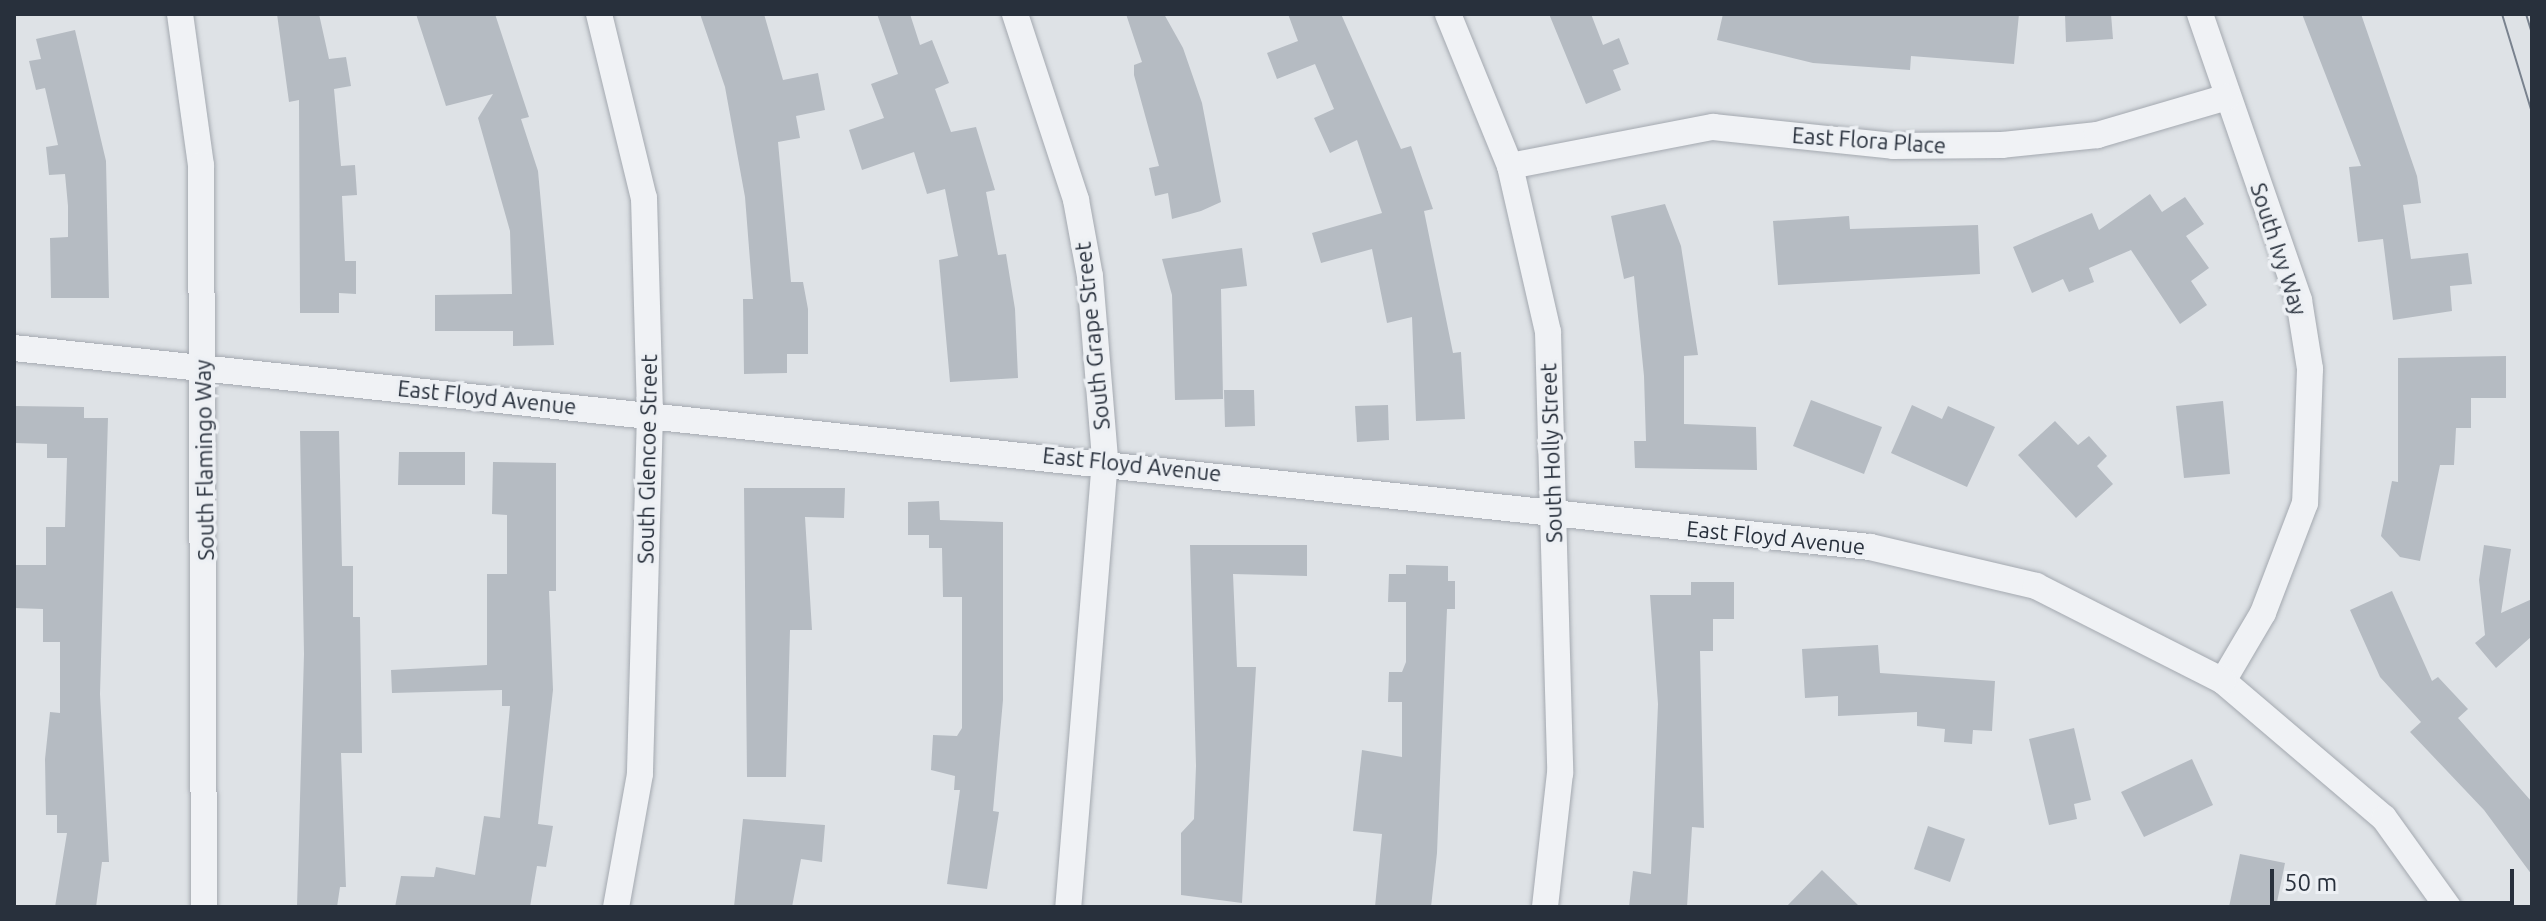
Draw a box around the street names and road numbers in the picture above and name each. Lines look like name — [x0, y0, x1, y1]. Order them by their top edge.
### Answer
street label: East Flora Place — [1791, 121, 1947, 159]
street label: South Ivy Way — [2245, 180, 2313, 318]
street label: South Grape Street — [1069, 241, 1115, 431]
street label: South Glencoe Street — [632, 354, 662, 564]
street label: South Flamingo Way — [189, 359, 219, 561]
street label: South Holly Street — [1535, 363, 1567, 543]
street label: East Floyd Avenue — [396, 374, 578, 420]
street label: East Floyd Avenue — [1041, 441, 1223, 487]
street label: East Floyd Avenue — [1685, 514, 1867, 560]

